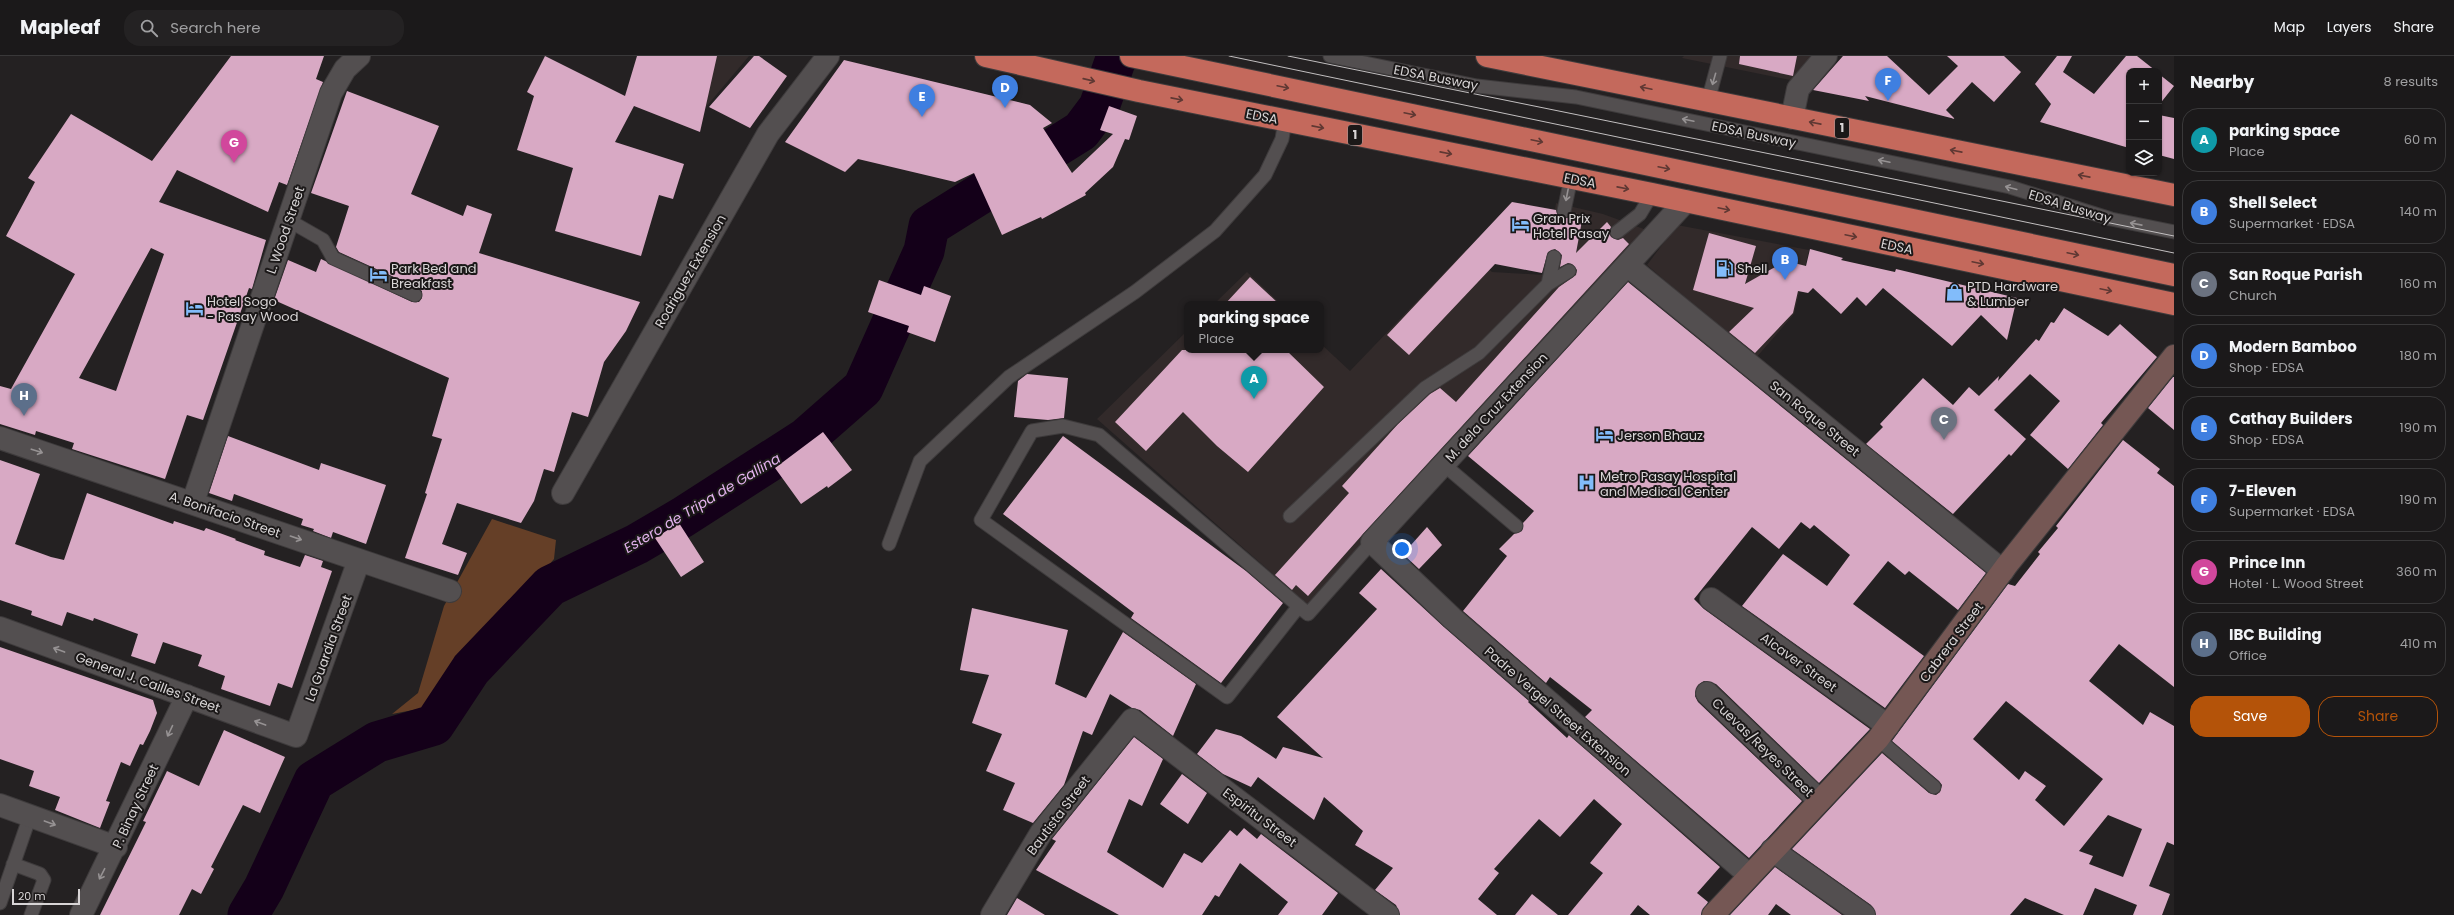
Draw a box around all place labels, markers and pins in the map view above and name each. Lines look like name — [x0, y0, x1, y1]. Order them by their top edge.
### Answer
pin: F — [1875, 68, 1901, 101]
pin: D — [992, 75, 1018, 108]
pin: E — [909, 84, 935, 117]
pin: G — [221, 130, 247, 163]
place label: Gran Prix Hotel Pasay — [1533, 209, 1610, 243]
hotel icon: Gran Prix Hotel Pasay — [1510, 215, 1530, 235]
pin: B — [1772, 247, 1798, 280]
fuel station icon: Shell — [1714, 258, 1734, 278]
place label: Park Bed and Breakfast — [391, 259, 477, 293]
place label: Shell — [1737, 259, 1767, 278]
hotel icon: Park Bed and Breakfast — [368, 265, 388, 285]
place label: PTD Hardware & Lumber — [1967, 277, 2058, 311]
shop icon: PTD Hardware & Lumber — [1944, 283, 1964, 303]
place label: Hotel Sogo - Pasay Wood — [207, 292, 298, 326]
hotel icon: Hotel Sogo - Pasay Wood — [184, 298, 204, 318]
pin: A — [1241, 366, 1267, 399]
pin: H — [11, 383, 37, 416]
pin: C — [1931, 407, 1957, 440]
hotel icon: Jerson Bhauz — [1594, 425, 1614, 445]
place label: Jerson Bhauz — [1617, 426, 1703, 445]
place label: Metro Pasay Hospital and Medical Center — [1600, 467, 1736, 501]
hospital icon: Metro Pasay Hospital and Medical Center — [1577, 473, 1597, 493]

